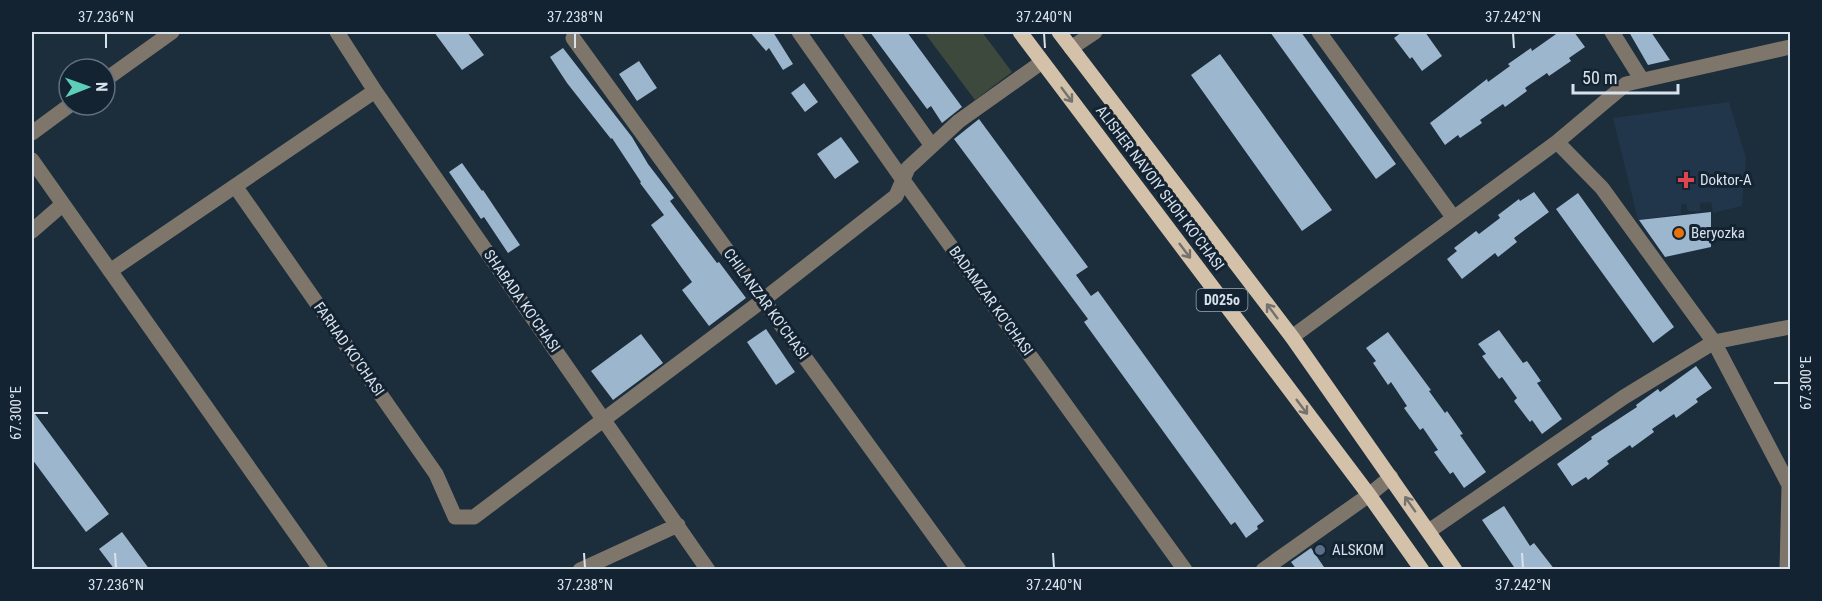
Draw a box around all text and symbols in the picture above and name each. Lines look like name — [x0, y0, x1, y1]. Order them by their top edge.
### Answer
text: 37.236°N — [78, 8, 134, 26]
text: 37.238°N — [547, 8, 603, 26]
text: 37.240°N — [1016, 8, 1072, 26]
text: 37.242°N — [1485, 8, 1541, 26]
north arrow — [57, 57, 117, 117]
scale bar — [1573, 57, 1678, 95]
text: 50 m — [1582, 67, 1617, 88]
text: N — [92, 82, 111, 92]
one-way arrow — [1061, 87, 1074, 103]
street label: ALISHER NAVOIY SHOH KO'CHASI — [1092, 102, 1228, 274]
marker: Doktor-A — [1677, 171, 1695, 189]
place label: Doktor-A — [1700, 171, 1752, 189]
place label: Beryozka — [1691, 224, 1745, 242]
marker: Beryozka — [1672, 226, 1686, 240]
street label: BADAMZAR KO'CHASI — [945, 243, 1037, 359]
one-way arrow — [1178, 243, 1191, 259]
street label: CHILANZAR KO'CHASI — [720, 245, 812, 363]
street label: SHABADA KO'CHASI — [480, 246, 564, 356]
road number: D025o — [1196, 289, 1248, 311]
street label: FARHAD KO'CHASI — [310, 299, 388, 399]
one-way arrow — [1266, 304, 1278, 320]
text: 67.300°E — [1797, 356, 1815, 410]
text: 67.300°E — [7, 386, 25, 440]
one-way arrow — [1296, 398, 1309, 414]
one-way arrow — [1404, 496, 1416, 513]
place label: ALSKOM — [1332, 541, 1384, 559]
marker: ALSKOM — [1313, 543, 1327, 557]
text: 37.236°N — [88, 576, 144, 594]
text: 37.238°N — [557, 576, 613, 594]
text: 37.240°N — [1026, 576, 1082, 594]
text: 37.242°N — [1495, 576, 1551, 594]

